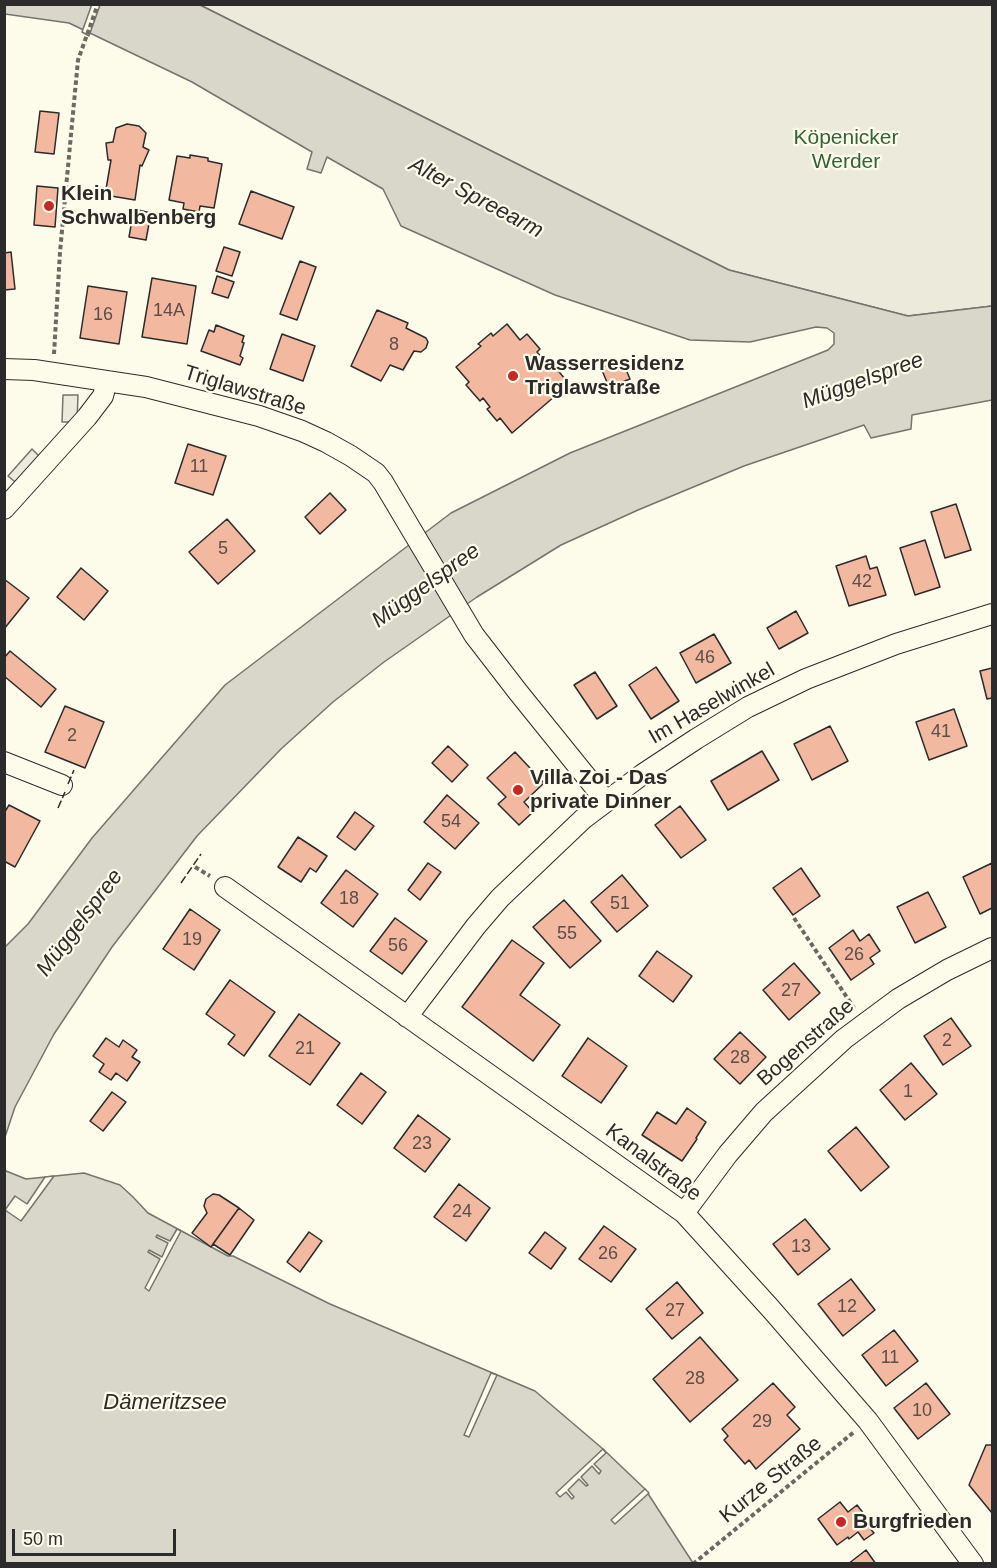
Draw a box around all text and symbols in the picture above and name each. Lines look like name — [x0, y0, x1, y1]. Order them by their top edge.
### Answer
park label: Köpenicker Werder — [793, 125, 899, 175]
water label: Alter Spreearm — [404, 152, 548, 244]
place label: Klein Schwalbenberg — [61, 181, 216, 231]
marker: Klein Schwalbenberg — [42, 199, 56, 213]
house number: 14A — [153, 300, 185, 322]
house number: 16 — [93, 304, 113, 326]
house number: 8 — [389, 334, 399, 356]
water label: Müggelspree — [799, 347, 927, 415]
place label: Wasserresidenz Triglawstraße — [525, 351, 684, 401]
street label: Triglawstraße — [181, 360, 309, 422]
marker: Wasserresidenz Triglawstraße — [506, 369, 520, 383]
house number: 11 — [190, 456, 208, 478]
house number: 5 — [218, 538, 228, 560]
water label: Müggelspree — [367, 538, 485, 634]
house number: 42 — [852, 571, 872, 593]
house number: 46 — [695, 647, 715, 669]
street label: Im Haselwinkel — [645, 658, 779, 750]
house number: 41 — [931, 721, 951, 743]
house number: 2 — [67, 725, 77, 747]
place label: Villa Zoi - Das private Dinner — [530, 765, 671, 815]
marker: Villa Zoi - Das private Dinner — [511, 783, 525, 797]
house number: 54 — [441, 811, 461, 833]
water label: Müggelspree — [31, 864, 129, 982]
house number: 18 — [339, 888, 359, 910]
house number: 51 — [610, 893, 630, 915]
house number: 55 — [557, 923, 577, 945]
house number: 19 — [182, 929, 202, 951]
house number: 56 — [388, 935, 408, 957]
house number: 26 — [844, 944, 864, 966]
house number: 27 — [781, 980, 801, 1002]
street label: Bogenstraße — [752, 994, 860, 1092]
house number: 2 — [942, 1030, 952, 1052]
house number: 21 — [295, 1038, 315, 1060]
house number: 28 — [730, 1047, 750, 1069]
house number: 1 — [903, 1081, 913, 1103]
street label: Kanalstraße — [600, 1119, 706, 1207]
house number: 23 — [412, 1133, 432, 1155]
house number: 24 — [452, 1201, 472, 1223]
house number: 13 — [791, 1236, 811, 1258]
house number: 26 — [598, 1243, 618, 1265]
house number: 12 — [837, 1296, 857, 1318]
house number: 27 — [665, 1300, 685, 1322]
house number: 11 — [881, 1347, 899, 1369]
house number: 28 — [685, 1368, 705, 1390]
water label: Dämeritzsee — [103, 1390, 227, 1416]
house number: 10 — [912, 1400, 932, 1422]
house number: 29 — [752, 1411, 772, 1433]
street label: Kurze Straße — [715, 1431, 827, 1529]
place label: Burgfrieden — [853, 1509, 972, 1535]
marker: Burgfrieden — [834, 1515, 848, 1529]
scale bar — [15, 1517, 178, 1555]
text: 50 m — [23, 1529, 63, 1549]

